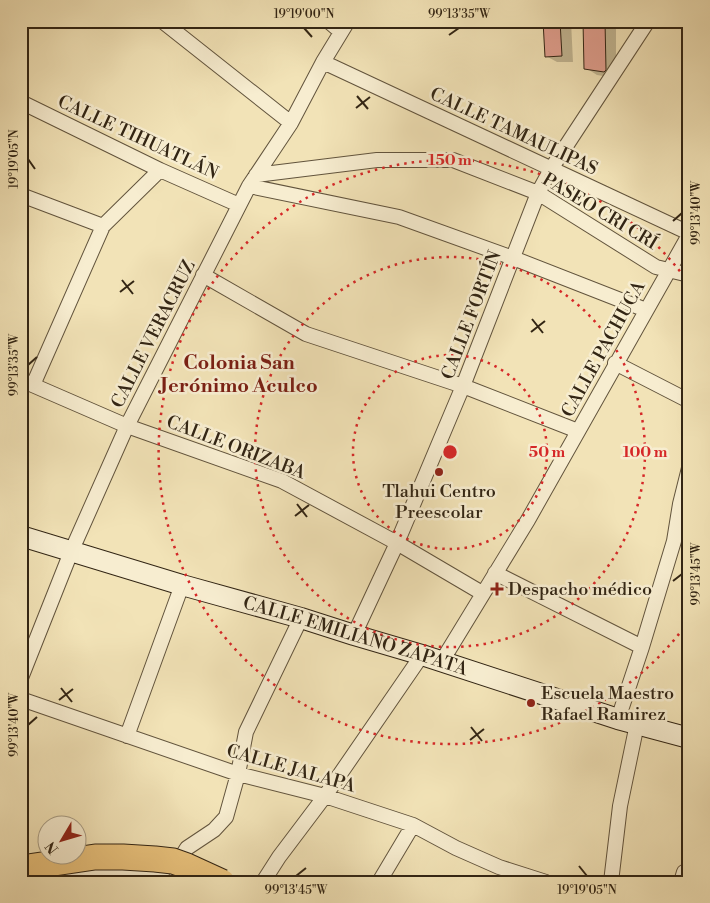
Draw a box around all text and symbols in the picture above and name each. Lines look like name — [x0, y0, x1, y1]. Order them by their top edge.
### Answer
text: 19°19'00"N — [274, 7, 334, 22]
text: 99°13'35"W — [428, 7, 491, 22]
street label: CALLE TAMAULIPAS — [426, 82, 601, 180]
street label: CALLE TIHUATLÁN — [54, 90, 222, 185]
text: 19°19'05"N — [7, 129, 22, 189]
text: 150 m — [428, 151, 472, 170]
street label: PASEO CRI CRÍ — [538, 168, 662, 255]
text: 99°13'40"W — [689, 180, 704, 245]
street label: CALLE FORTÍN — [436, 247, 507, 383]
street label: CALLE VERACRUZ — [106, 256, 201, 412]
street label: CALLE PACHUCA — [556, 276, 651, 421]
text: 99°13'35"W — [7, 333, 22, 396]
district label: Colonia San Jerónimo Aculco — [157, 351, 318, 399]
street label: CALLE ORIZABA — [163, 410, 309, 485]
centre of rings — [441, 443, 459, 461]
text: 50 m — [529, 443, 565, 462]
text: 100 m — [623, 443, 668, 462]
marker: Tlahui Centro Preescolar — [433, 466, 445, 478]
place label: Tlahui Centro Preescolar — [382, 480, 496, 524]
text: 99°13'45"W — [689, 542, 704, 605]
place label: Despacho médico — [508, 578, 652, 601]
marker: Despacho médico — [490, 582, 504, 596]
street label: CALLE EMILIANO ZAPATA — [240, 591, 471, 681]
place label: Escuela Maestro Rafael Ramirez — [541, 682, 674, 726]
text: 99°13'40"W — [7, 692, 22, 757]
marker: Escuela Maestro Rafael Ramirez — [525, 697, 537, 709]
street label: CALLE JALAPA — [224, 739, 359, 798]
north arrow — [38, 816, 88, 866]
text: N — [42, 837, 63, 857]
text: 99°13'45"W — [265, 883, 328, 898]
text: 19°19'05"N — [557, 883, 617, 898]

